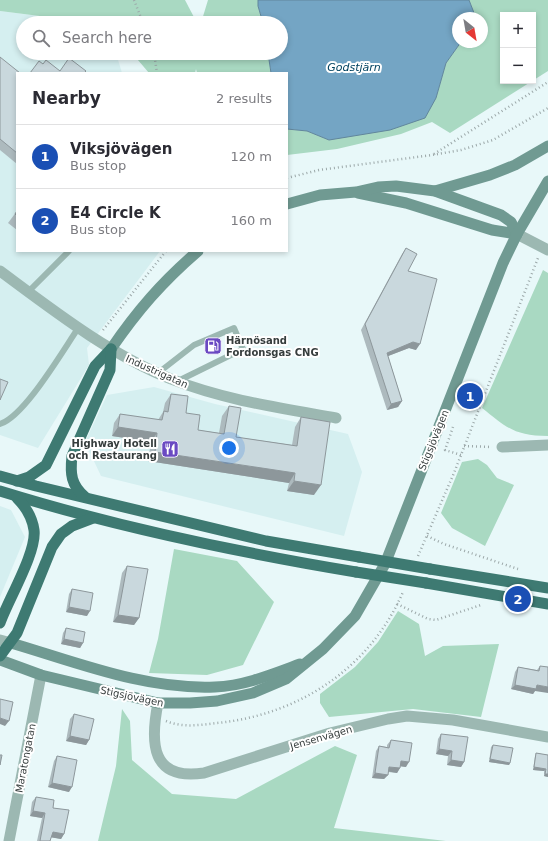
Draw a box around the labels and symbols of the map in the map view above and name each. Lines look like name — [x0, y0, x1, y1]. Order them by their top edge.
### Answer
north arrow — [452, 12, 488, 48]
water label: Godstjärn — [327, 61, 381, 74]
place label: Härnösand Fordonsgas CNG — [226, 335, 319, 358]
fuel station icon: Härnösand Fordonsgas CNG — [203, 336, 223, 356]
street label: Industrigatan — [124, 353, 190, 390]
pin: 1 — [457, 381, 483, 411]
street label: Stigsjövägen — [416, 408, 451, 472]
place label: Highway Hotell och Restaurang — [69, 438, 157, 461]
your location — [219, 438, 239, 458]
restaurant icon: Highway Hotell och Restaurang — [160, 439, 180, 459]
pin: 2 — [505, 584, 531, 614]
street label: Stigsjövägen — [99, 684, 165, 709]
street label: Maratongatan — [13, 723, 38, 794]
street label: Jensenvägen — [288, 723, 353, 752]

